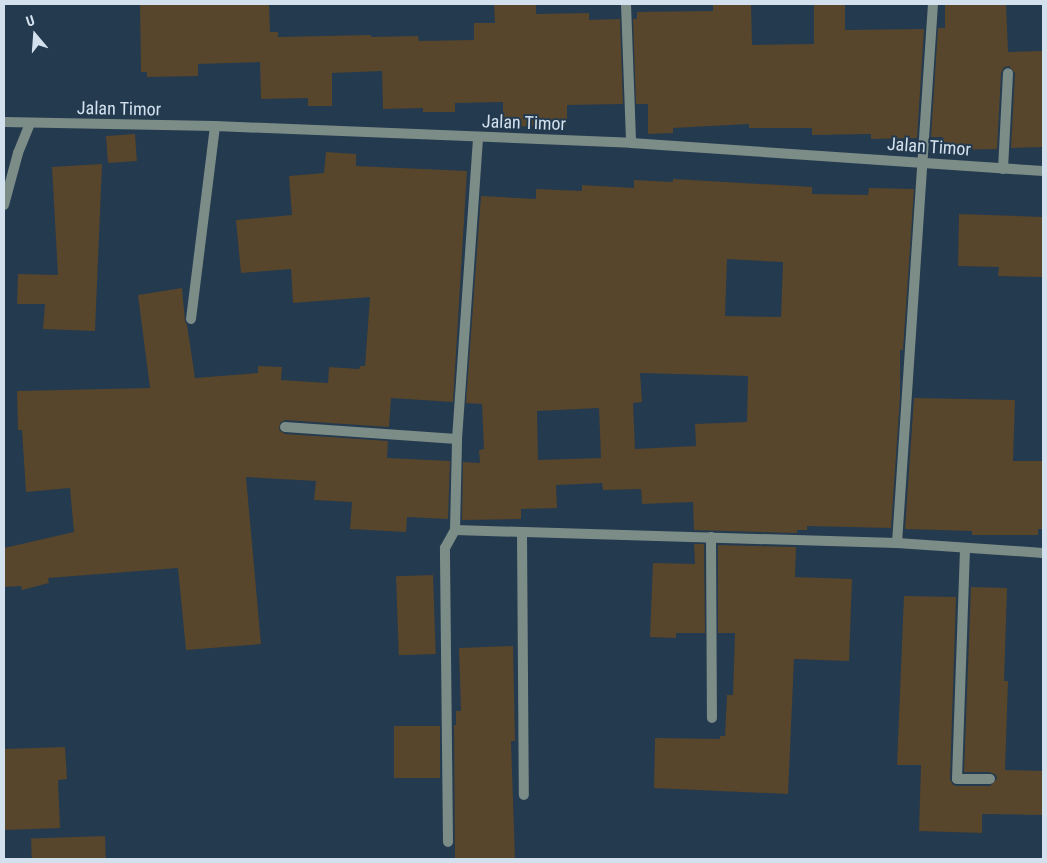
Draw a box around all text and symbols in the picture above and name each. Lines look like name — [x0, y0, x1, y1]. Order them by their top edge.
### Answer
north arrow — [10, 10, 60, 60]
text: U — [24, 12, 37, 30]
street label: Jalan Timor — [77, 97, 161, 121]
street label: Jalan Timor — [481, 111, 567, 135]
street label: Jalan Timor — [886, 133, 972, 161]

